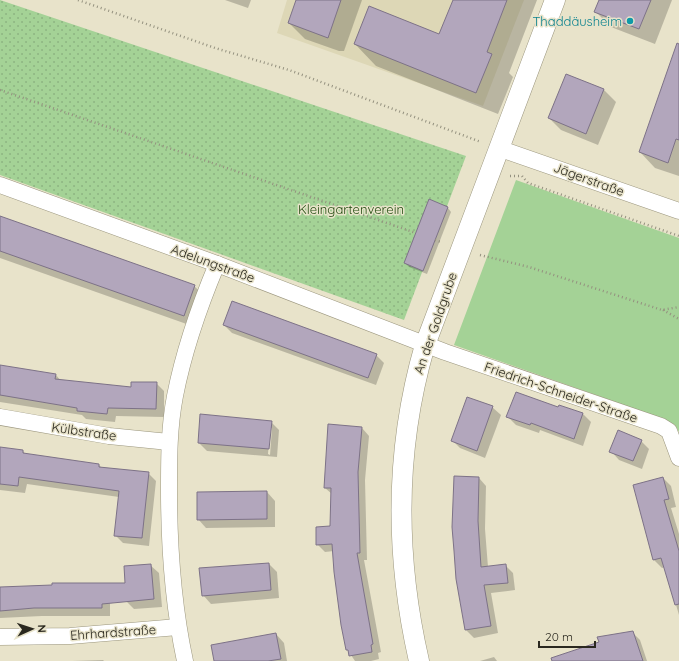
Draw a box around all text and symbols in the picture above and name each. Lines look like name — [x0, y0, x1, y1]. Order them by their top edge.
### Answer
place label: Thaddäusheim — [533, 13, 622, 29]
marker: Thaddäusheim — [625, 16, 635, 26]
street label: Jägerstraße — [552, 159, 626, 199]
park label: Kleingartenverein — [298, 201, 404, 217]
street label: Adelungstraße — [169, 240, 257, 286]
street label: An der Goldgrube — [410, 270, 460, 376]
street label: Friedrich-Schneider-Straße — [482, 358, 640, 426]
street label: Külbstraße — [51, 419, 117, 443]
north arrow — [12, 609, 52, 649]
street label: Ehrhardstraße — [69, 621, 157, 643]
scale bar — [539, 623, 595, 649]
text: N — [35, 624, 49, 633]
text: 20 m — [545, 629, 573, 644]

